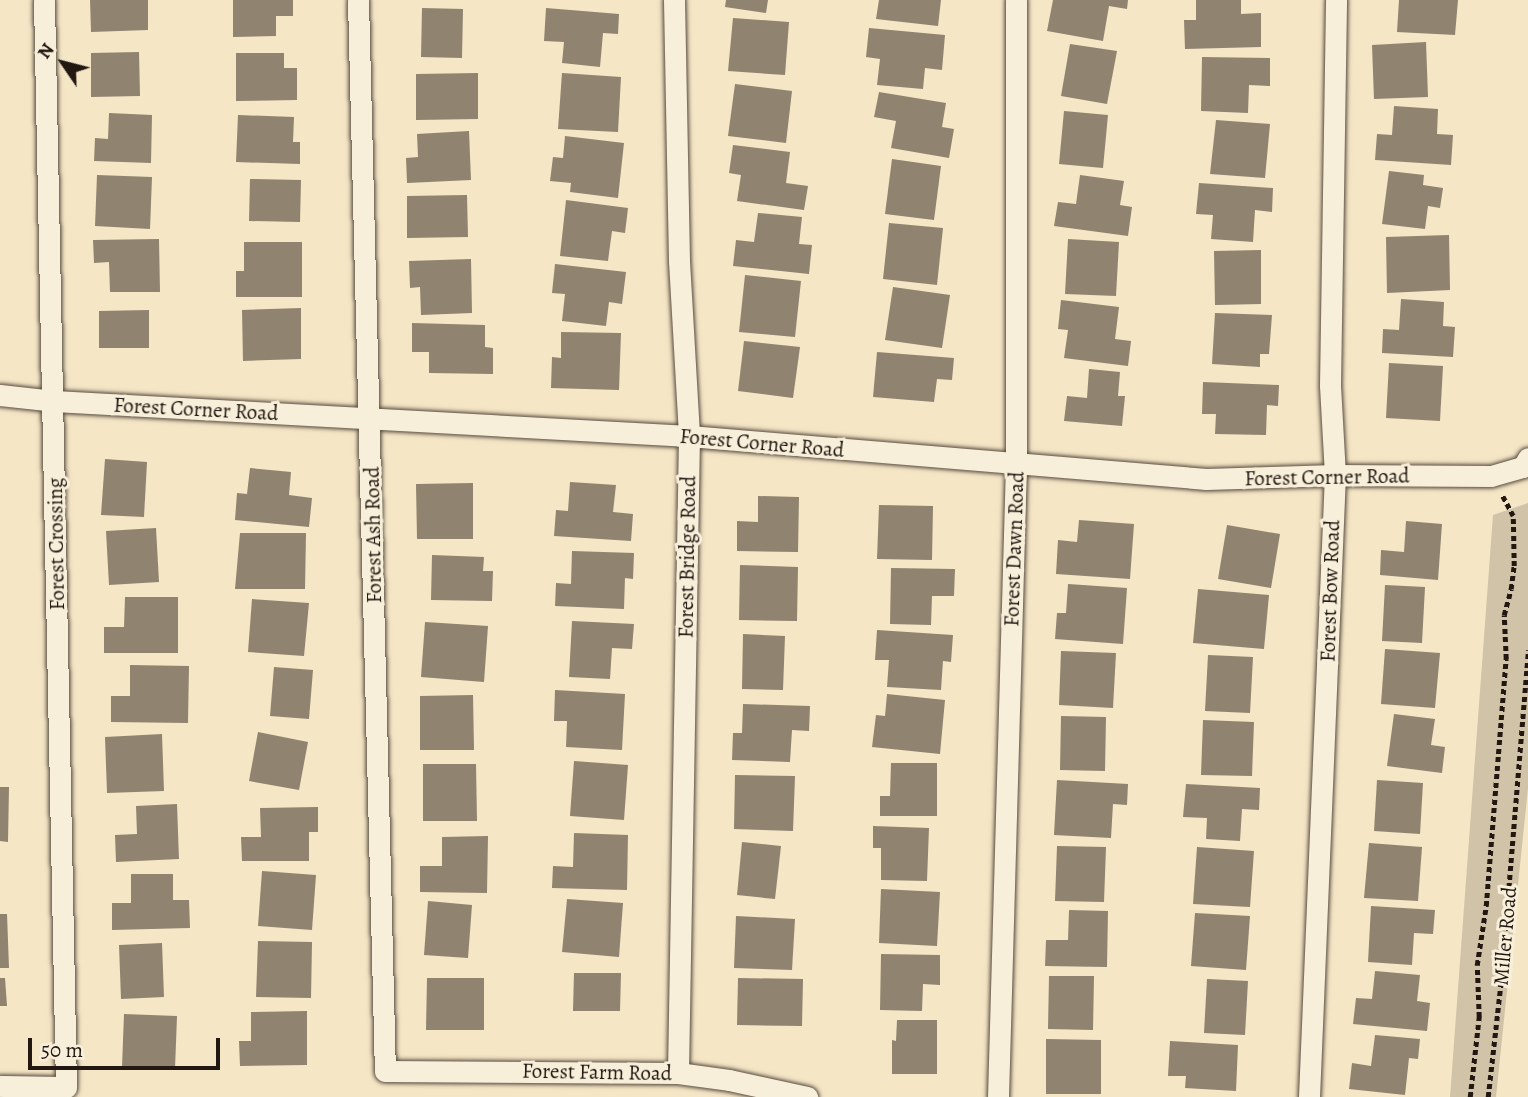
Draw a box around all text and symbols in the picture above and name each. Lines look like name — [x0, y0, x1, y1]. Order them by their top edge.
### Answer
north arrow — [28, 28, 98, 98]
text: N — [31, 38, 60, 64]
street label: Forest Corner Road — [113, 392, 279, 426]
street label: Forest Corner Road — [679, 423, 845, 463]
street label: Forest Corner Road — [1244, 463, 1410, 491]
street label: Forest Ash Road — [359, 466, 387, 604]
street label: Forest Dawn Road — [999, 471, 1029, 627]
street label: Forest Bridge Road — [673, 476, 701, 638]
street label: Forest Crossing — [42, 477, 70, 611]
street label: Forest Bow Road — [1315, 520, 1345, 662]
street label: Miller Road — [1488, 886, 1522, 986]
scale bar — [32, 1024, 224, 1068]
text: 50 m — [41, 1036, 83, 1064]
street label: Forest Farm Road — [522, 1058, 672, 1086]

